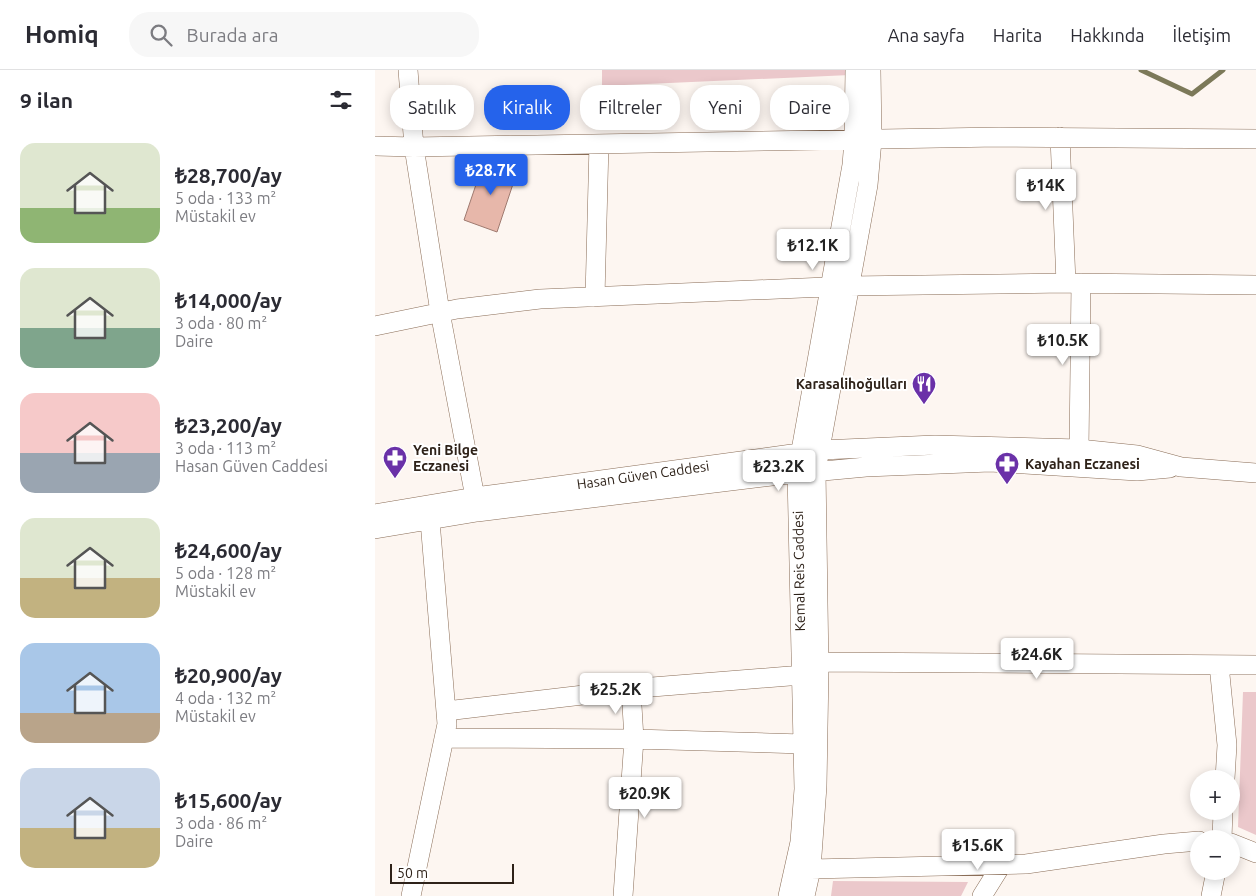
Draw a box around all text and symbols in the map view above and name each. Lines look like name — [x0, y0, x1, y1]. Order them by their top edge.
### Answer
search box — [129, 12, 479, 57]
text: Homiq — [25, 21, 99, 48]
icon: search — [147, 21, 175, 49]
text: Burada ara — [187, 24, 278, 46]
text: Ana sayfa — [888, 25, 965, 45]
text: Harita — [993, 25, 1042, 45]
text: Hakkında — [1070, 25, 1145, 45]
text: İletişim — [1173, 25, 1231, 45]
chip: Satılık — [390, 85, 474, 130]
chip: Kiralık — [484, 85, 570, 130]
chip: Filtreler — [580, 85, 680, 130]
chip: Yeni — [690, 85, 760, 130]
chip: Daire — [770, 85, 849, 130]
icon: filters — [327, 86, 355, 114]
text: 9 ilan — [20, 88, 73, 112]
pin: ₺28.7K — [450, 154, 532, 196]
text: ₺28.7K — [466, 161, 516, 179]
icon: home — [60, 163, 120, 223]
text: ₺28,700/ay — [175, 163, 282, 187]
pin: ₺14K — [1016, 168, 1076, 211]
text: ₺14K — [1027, 176, 1065, 194]
text: 5 oda · 133 m² — [175, 189, 276, 207]
text: Müstakil ev — [175, 207, 256, 225]
pin: ₺12.1K — [772, 228, 854, 271]
text: ₺12.1K — [788, 236, 838, 254]
icon: home — [60, 288, 120, 348]
text: ₺14,000/ay — [175, 288, 282, 312]
text: 3 oda · 80 m² — [175, 314, 267, 332]
pin: ₺10.5K — [1022, 324, 1104, 366]
text: ₺10.5K — [1038, 331, 1088, 349]
text: Daire — [175, 332, 213, 350]
restaurant icon: Karasalihoğulları — [911, 371, 937, 405]
place label: Karasalihoğulları — [796, 376, 907, 392]
icon: home — [60, 413, 120, 473]
text: ₺23,200/ay — [175, 413, 282, 437]
text: 3 oda · 113 m² — [175, 439, 276, 457]
place label: Yeni Bilge Eczanesi — [413, 442, 478, 474]
pharmacy icon: Yeni Bilge Eczanesi — [382, 445, 408, 479]
pin: ₺23.2K — [738, 450, 820, 492]
pharmacy icon: Kayahan Eczanesi — [994, 451, 1020, 485]
place label: Kayahan Eczanesi — [1025, 456, 1140, 472]
text: Hasan Güven Caddesi — [175, 457, 328, 475]
text: ₺23.2K — [754, 457, 804, 475]
street label: Hasan Güven Caddesi — [576, 458, 710, 492]
street label: Kemal Reis Caddesi — [790, 511, 808, 631]
icon: home — [60, 538, 120, 598]
text: ₺24,600/ay — [175, 538, 282, 562]
text: 5 oda · 128 m² — [175, 564, 276, 582]
text: Müstakil ev — [175, 582, 256, 600]
pin: ₺24.6K — [996, 638, 1078, 680]
text: ₺24.6K — [1012, 645, 1062, 663]
icon: home — [60, 663, 120, 723]
text: ₺20,900/ay — [175, 663, 282, 687]
pin: ₺25.2K — [575, 672, 657, 715]
text: ₺25.2K — [591, 680, 641, 698]
text: 4 oda · 132 m² — [175, 689, 276, 707]
text: Müstakil ev — [175, 707, 256, 725]
map controls — [1190, 770, 1240, 880]
button: + — [1190, 770, 1240, 820]
pin: ₺20.9K — [604, 776, 686, 819]
text: ₺20.9K — [620, 784, 670, 802]
icon: home — [60, 788, 120, 848]
text: ₺15,600/ay — [175, 788, 282, 812]
text: 3 oda · 86 m² — [175, 814, 267, 832]
pin: ₺15.6K — [937, 828, 1019, 871]
button: − — [1190, 830, 1240, 880]
text: Daire — [175, 832, 213, 850]
text: ₺15.6K — [953, 836, 1003, 854]
scale bar — [390, 861, 514, 884]
text: 50 m — [397, 865, 428, 881]

